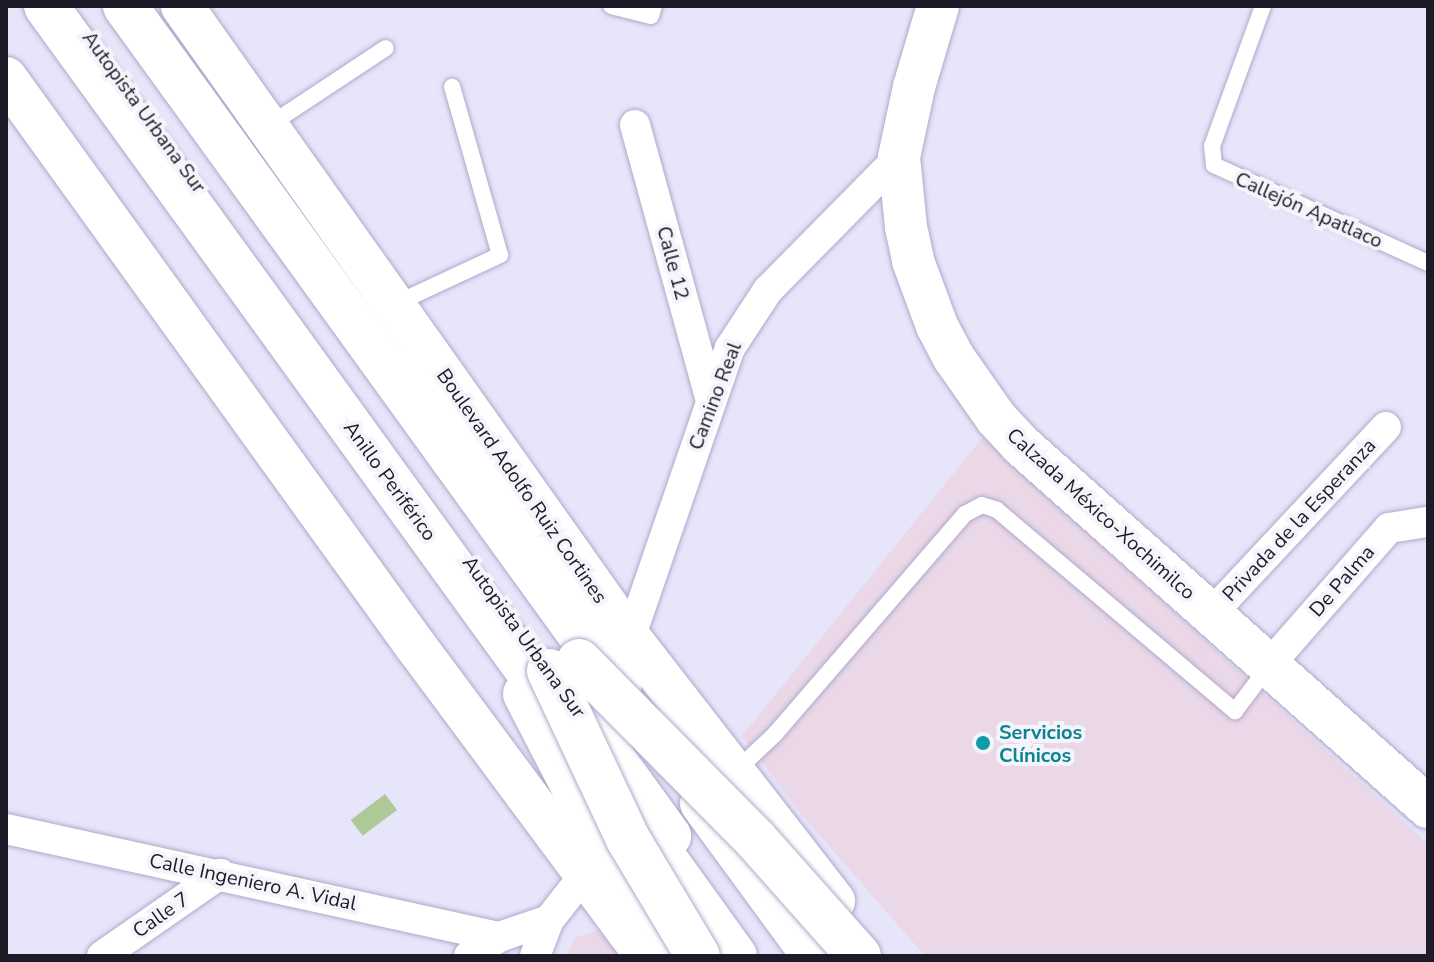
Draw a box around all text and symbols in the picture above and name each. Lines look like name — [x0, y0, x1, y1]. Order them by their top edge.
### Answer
street label: Autopista Urbana Sur — [77, 26, 211, 198]
street label: Callejón Apatlaco — [1231, 167, 1387, 253]
street label: Calle 12 — [652, 224, 694, 302]
street label: Camino Real — [683, 339, 747, 453]
street label: Boulevard Adolfo Ruiz Cortines — [432, 364, 612, 608]
street label: Anillo Periférico — [338, 416, 442, 546]
street label: Calzada México-Xochimilco — [1002, 423, 1200, 605]
street label: Privada de la Esperanza — [1217, 434, 1381, 606]
street label: De Palma — [1304, 540, 1380, 622]
street label: Autopista Urbana Sur — [457, 551, 591, 723]
place label: Servicios Clínicos — [999, 720, 1082, 767]
marker: Servicios Clínicos — [974, 734, 992, 752]
street label: Calle Ingeniero A. Vidal — [147, 848, 359, 916]
street label: Calle 7 — [128, 887, 194, 943]

